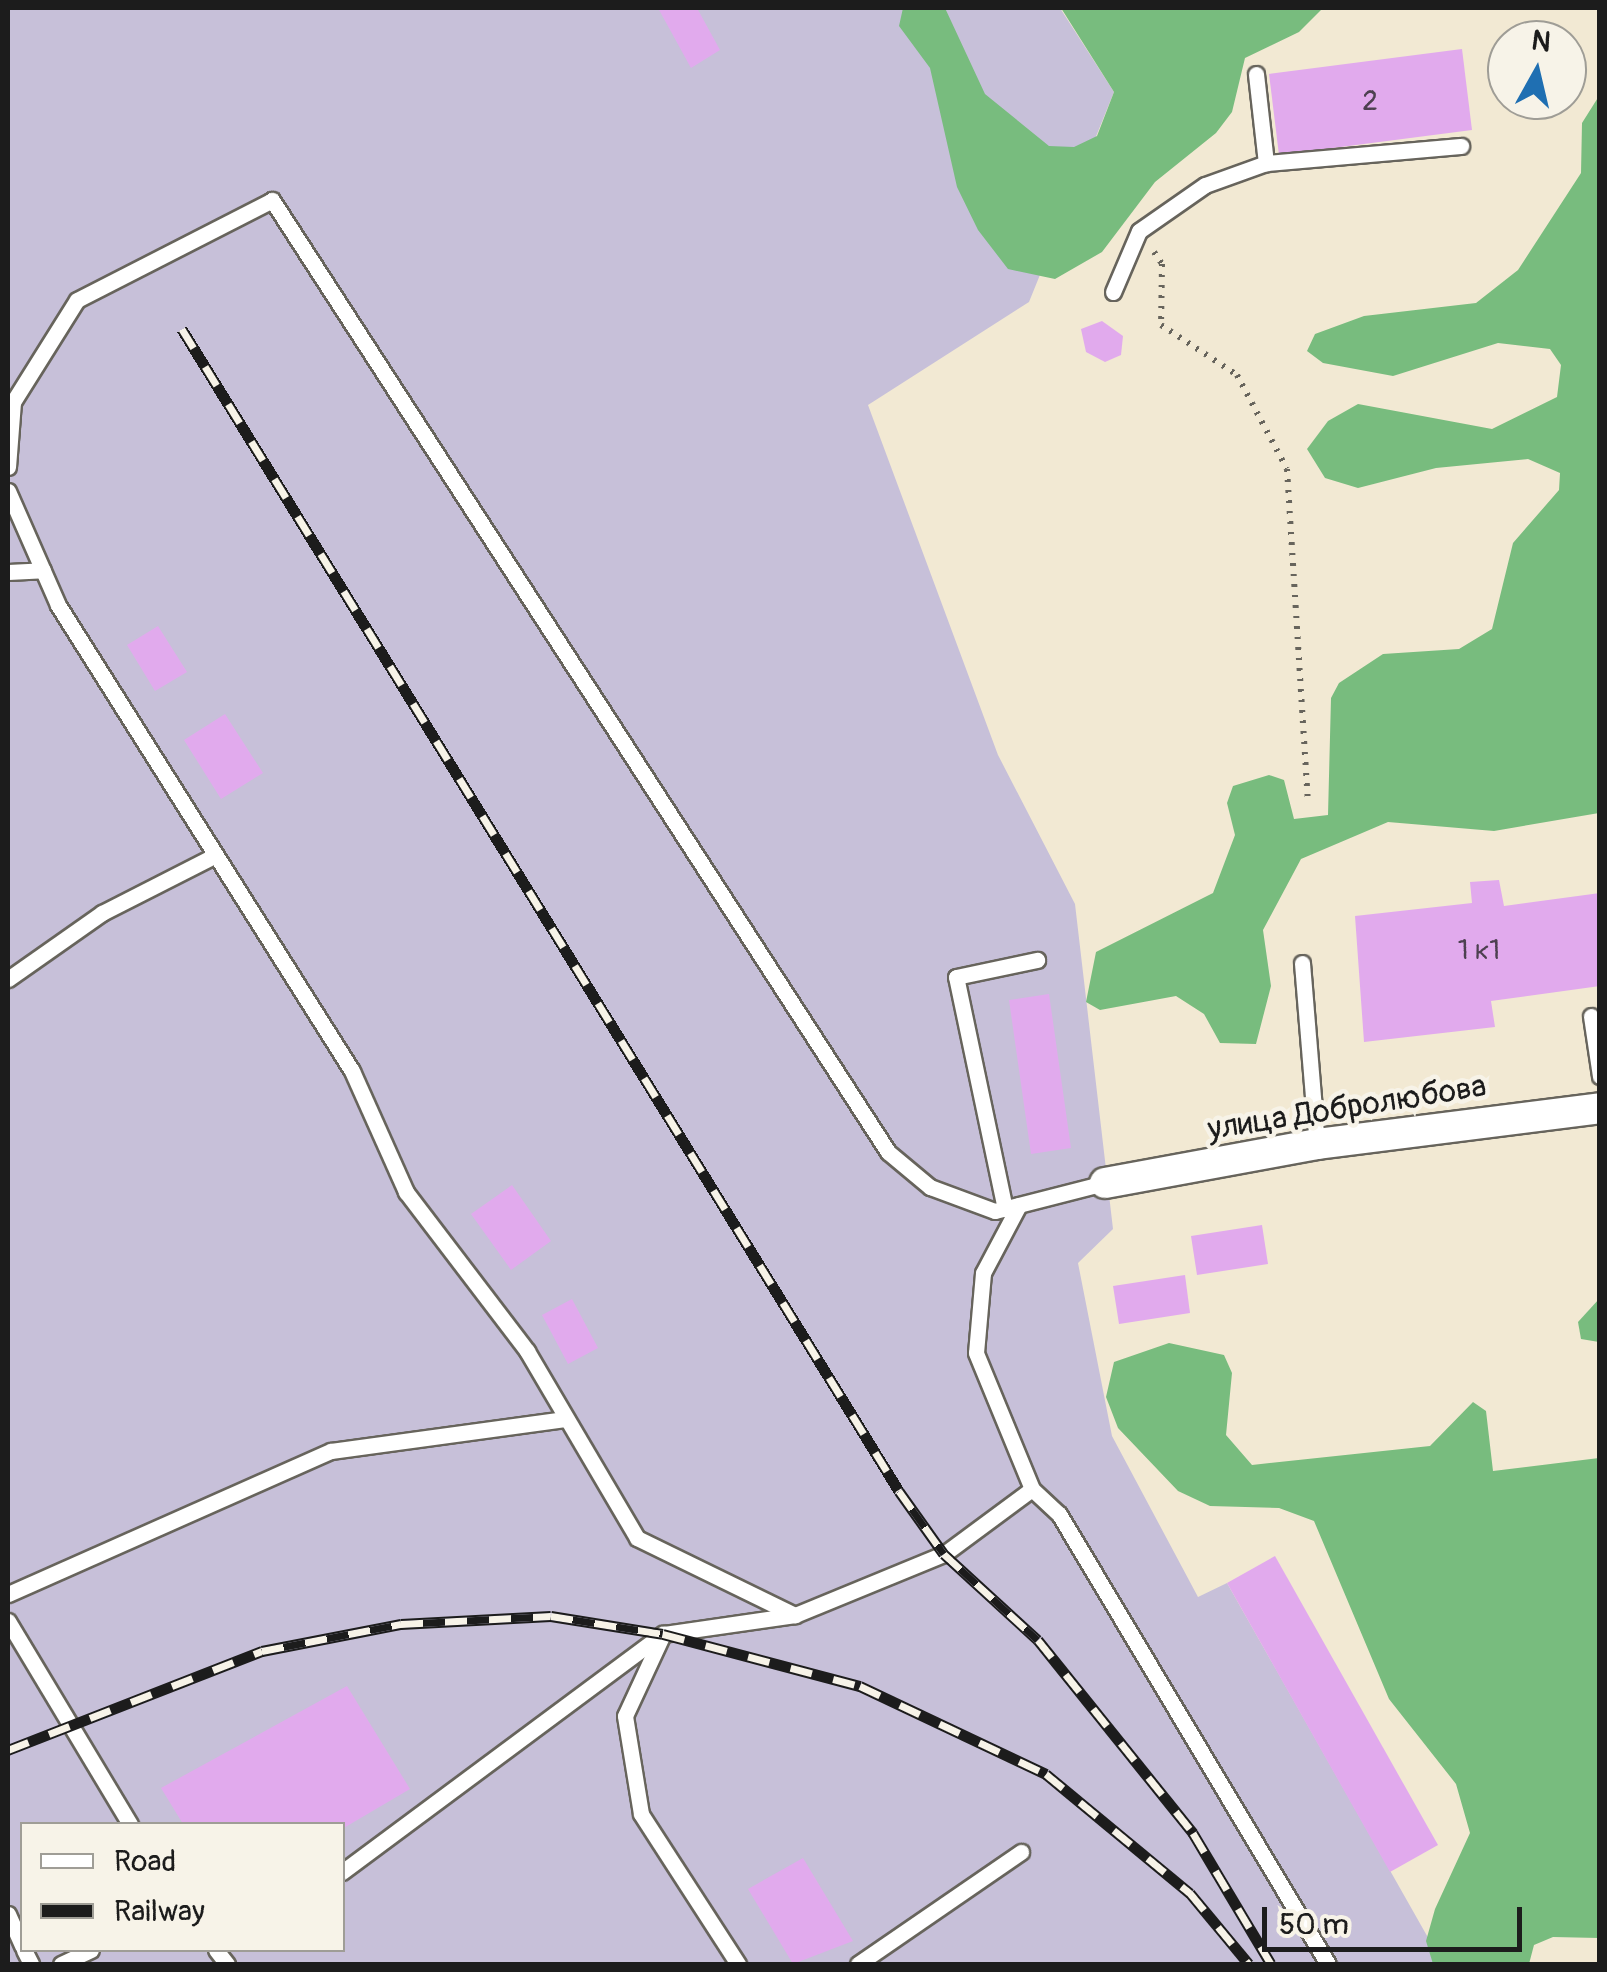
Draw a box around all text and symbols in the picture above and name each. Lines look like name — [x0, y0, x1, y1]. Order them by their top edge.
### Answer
north arrow — [1487, 20, 1587, 120]
text: N — [1529, 23, 1553, 60]
house number: 2 — [1362, 85, 1378, 119]
house number: 1 к1 — [1458, 934, 1500, 968]
street label: улица Добролюбова — [1205, 1067, 1489, 1149]
legend — [20, 1822, 345, 1952]
text: Road — [114, 1843, 176, 1880]
scale bar — [1267, 1887, 1527, 1949]
text: Railway — [114, 1893, 205, 1930]
text: 50 m — [1279, 1906, 1349, 1943]

